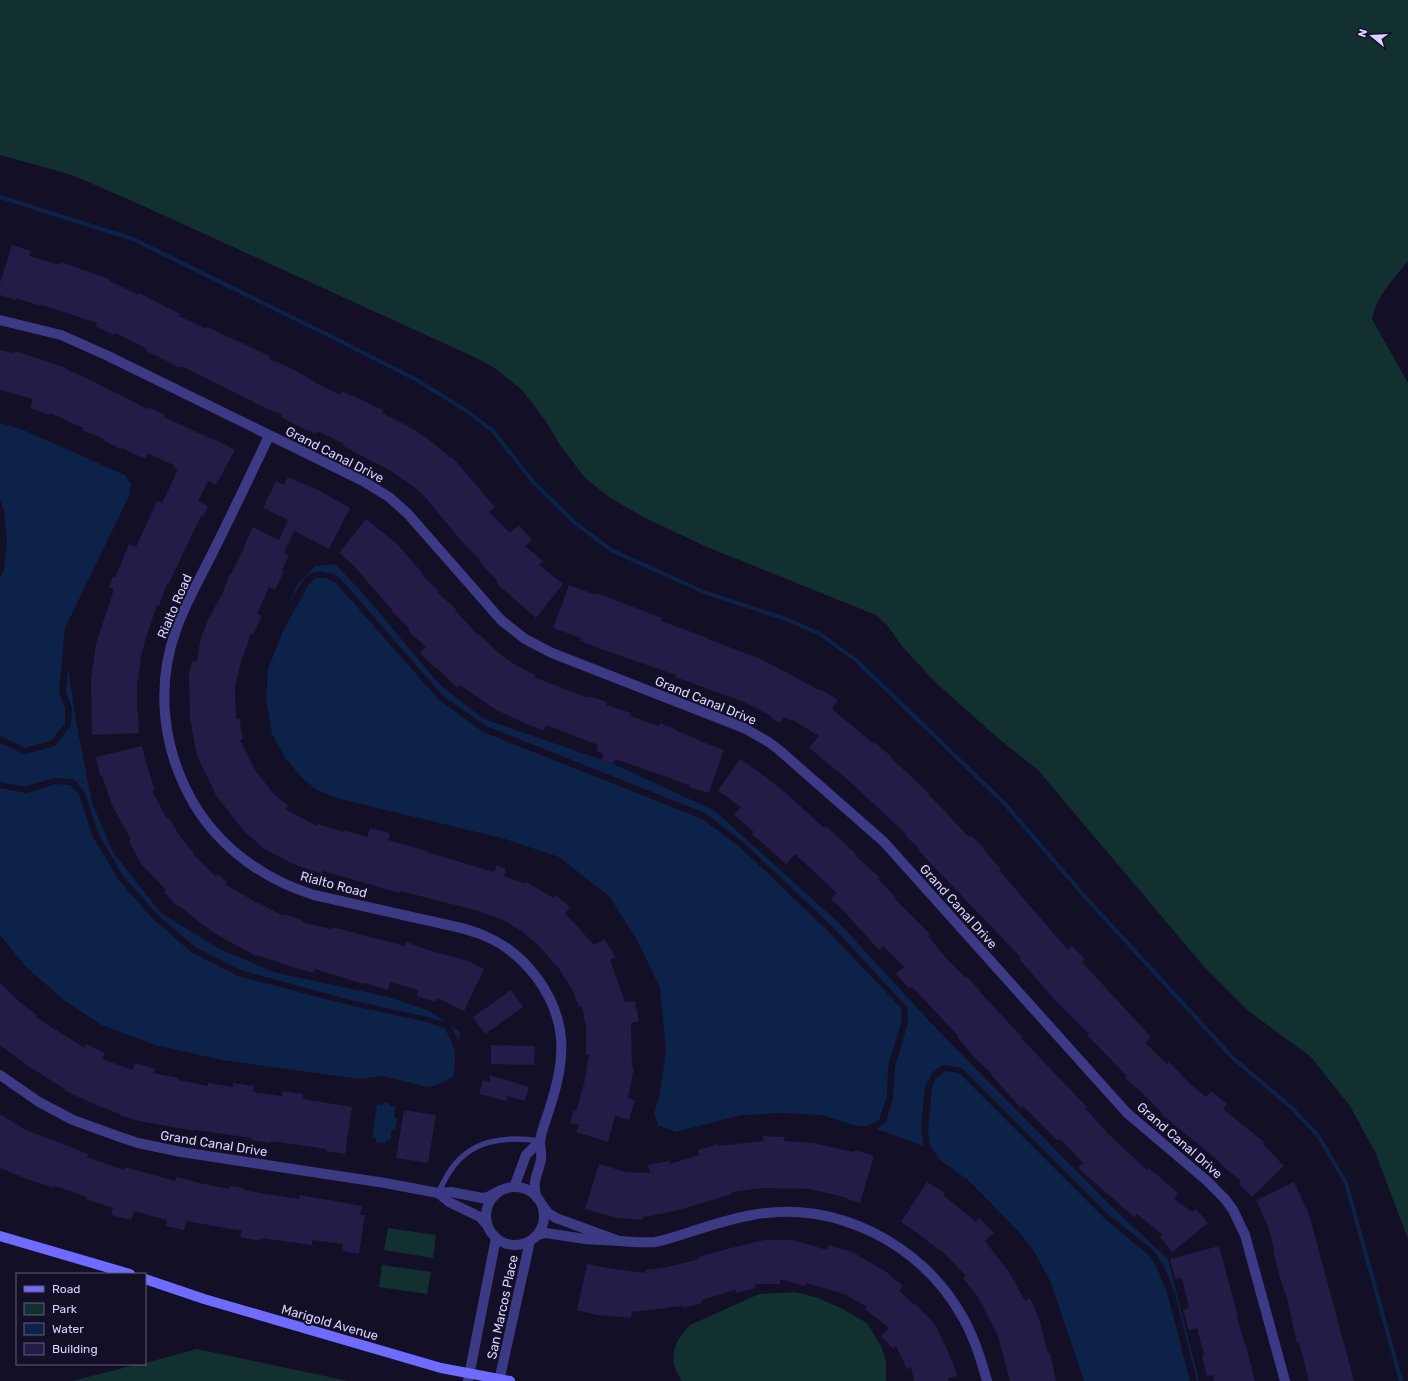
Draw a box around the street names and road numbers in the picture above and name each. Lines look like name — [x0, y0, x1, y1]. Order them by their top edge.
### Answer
street label: Grand Canal Drive — [283, 423, 386, 486]
street label: Rialto Road — [154, 572, 195, 641]
street label: Grand Canal Drive — [653, 673, 759, 728]
street label: Grand Canal Drive — [917, 861, 1000, 952]
street label: Rialto Road — [299, 868, 369, 901]
street label: Grand Canal Drive — [1134, 1099, 1225, 1182]
street label: Grand Canal Drive — [159, 1128, 269, 1159]
street label: San Marcos Place — [484, 1254, 521, 1361]
street label: Marigold Avenue — [279, 1301, 380, 1344]

